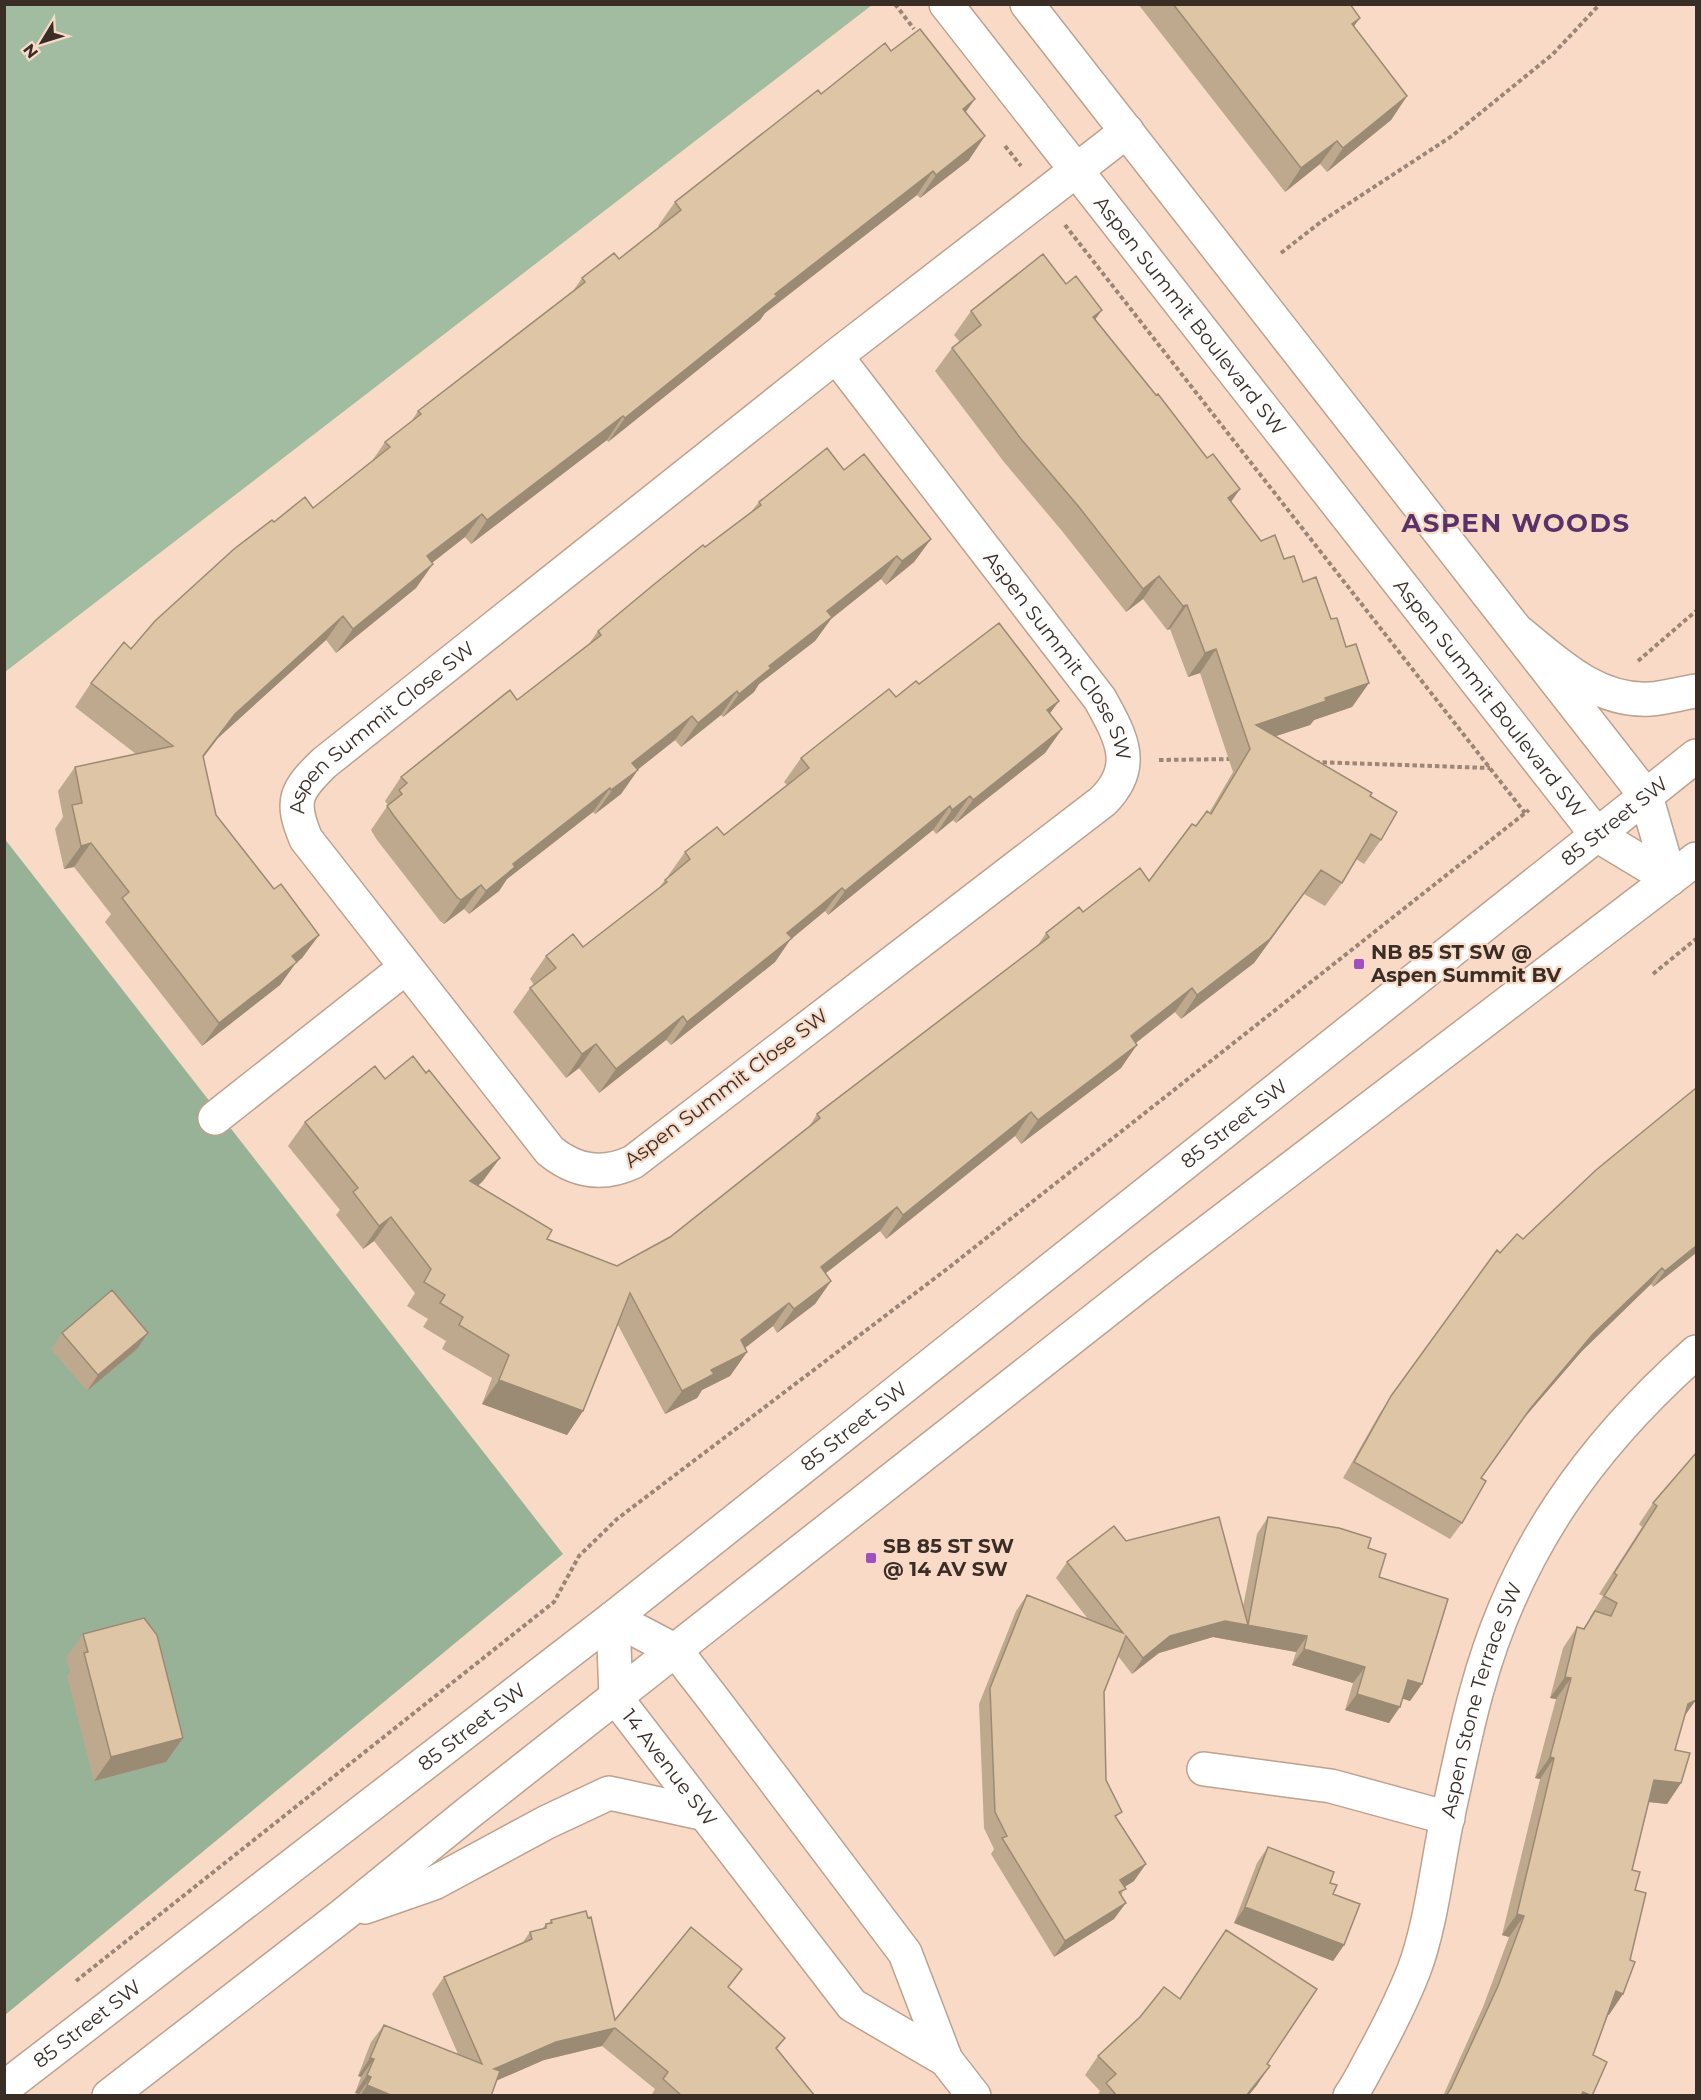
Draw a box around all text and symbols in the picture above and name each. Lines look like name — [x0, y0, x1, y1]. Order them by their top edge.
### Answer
north arrow — [12, 12, 72, 72]
text: N — [19, 40, 42, 62]
street label: Aspen Summit Boulevard SW — [1089, 191, 1291, 440]
district label: ASPEN WOODS — [1400, 507, 1631, 539]
street label: Aspen Summit Close SW — [979, 546, 1136, 762]
street label: Aspen Summit Boulevard SW — [1389, 574, 1591, 823]
street label: Aspen Summit Close SW — [285, 636, 479, 814]
street label: 85 Street SW — [1556, 771, 1672, 871]
place label: NB 85 ST SW @ Aspen Summit BV — [1370, 940, 1562, 987]
marker: NB 85 ST SW @ Aspen Summit BV — [1352, 957, 1366, 971]
street label: Aspen Summit Close SW — [619, 1004, 833, 1172]
street label: 85 Street SW — [1176, 1074, 1292, 1173]
street label: 85 Street SW — [796, 1377, 912, 1476]
place label: SB 85 ST SW @ 14 AV SW — [883, 1534, 1014, 1581]
marker: SB 85 ST SW @ 14 AV SW — [864, 1551, 878, 1565]
street label: Aspen Stone Terrace SW — [1436, 1579, 1527, 1820]
street label: 85 Street SW — [413, 1678, 531, 1776]
street label: 14 Avenue SW — [617, 1704, 722, 1831]
street label: 85 Street SW — [28, 1975, 146, 2073]

